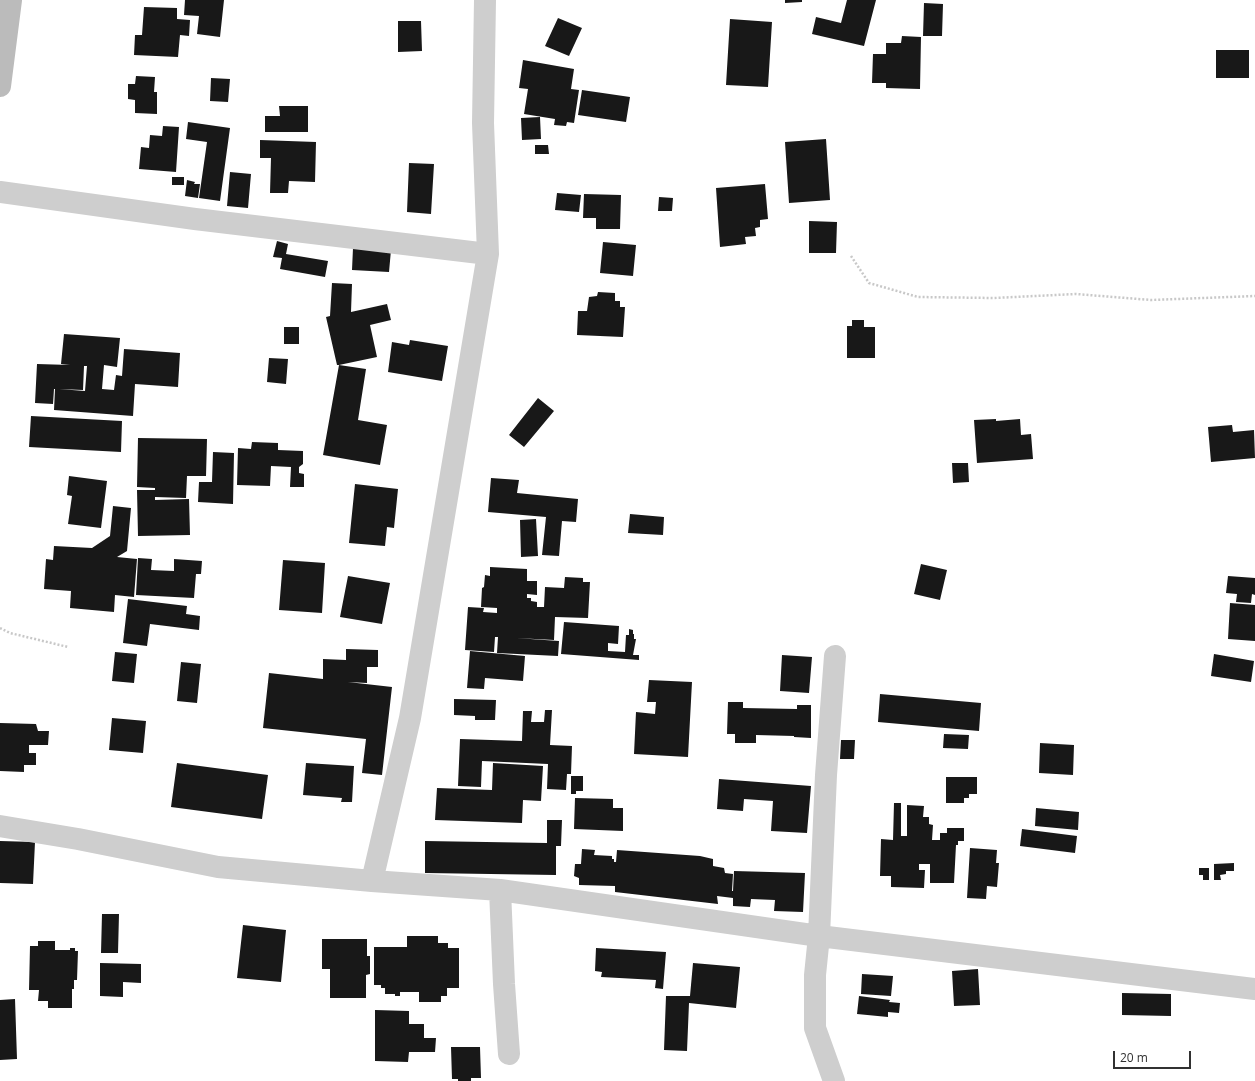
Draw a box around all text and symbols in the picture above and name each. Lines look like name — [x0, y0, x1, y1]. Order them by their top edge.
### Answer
scale bar — [1115, 1043, 1193, 1069]
text: 20 m — [1120, 1049, 1148, 1066]

